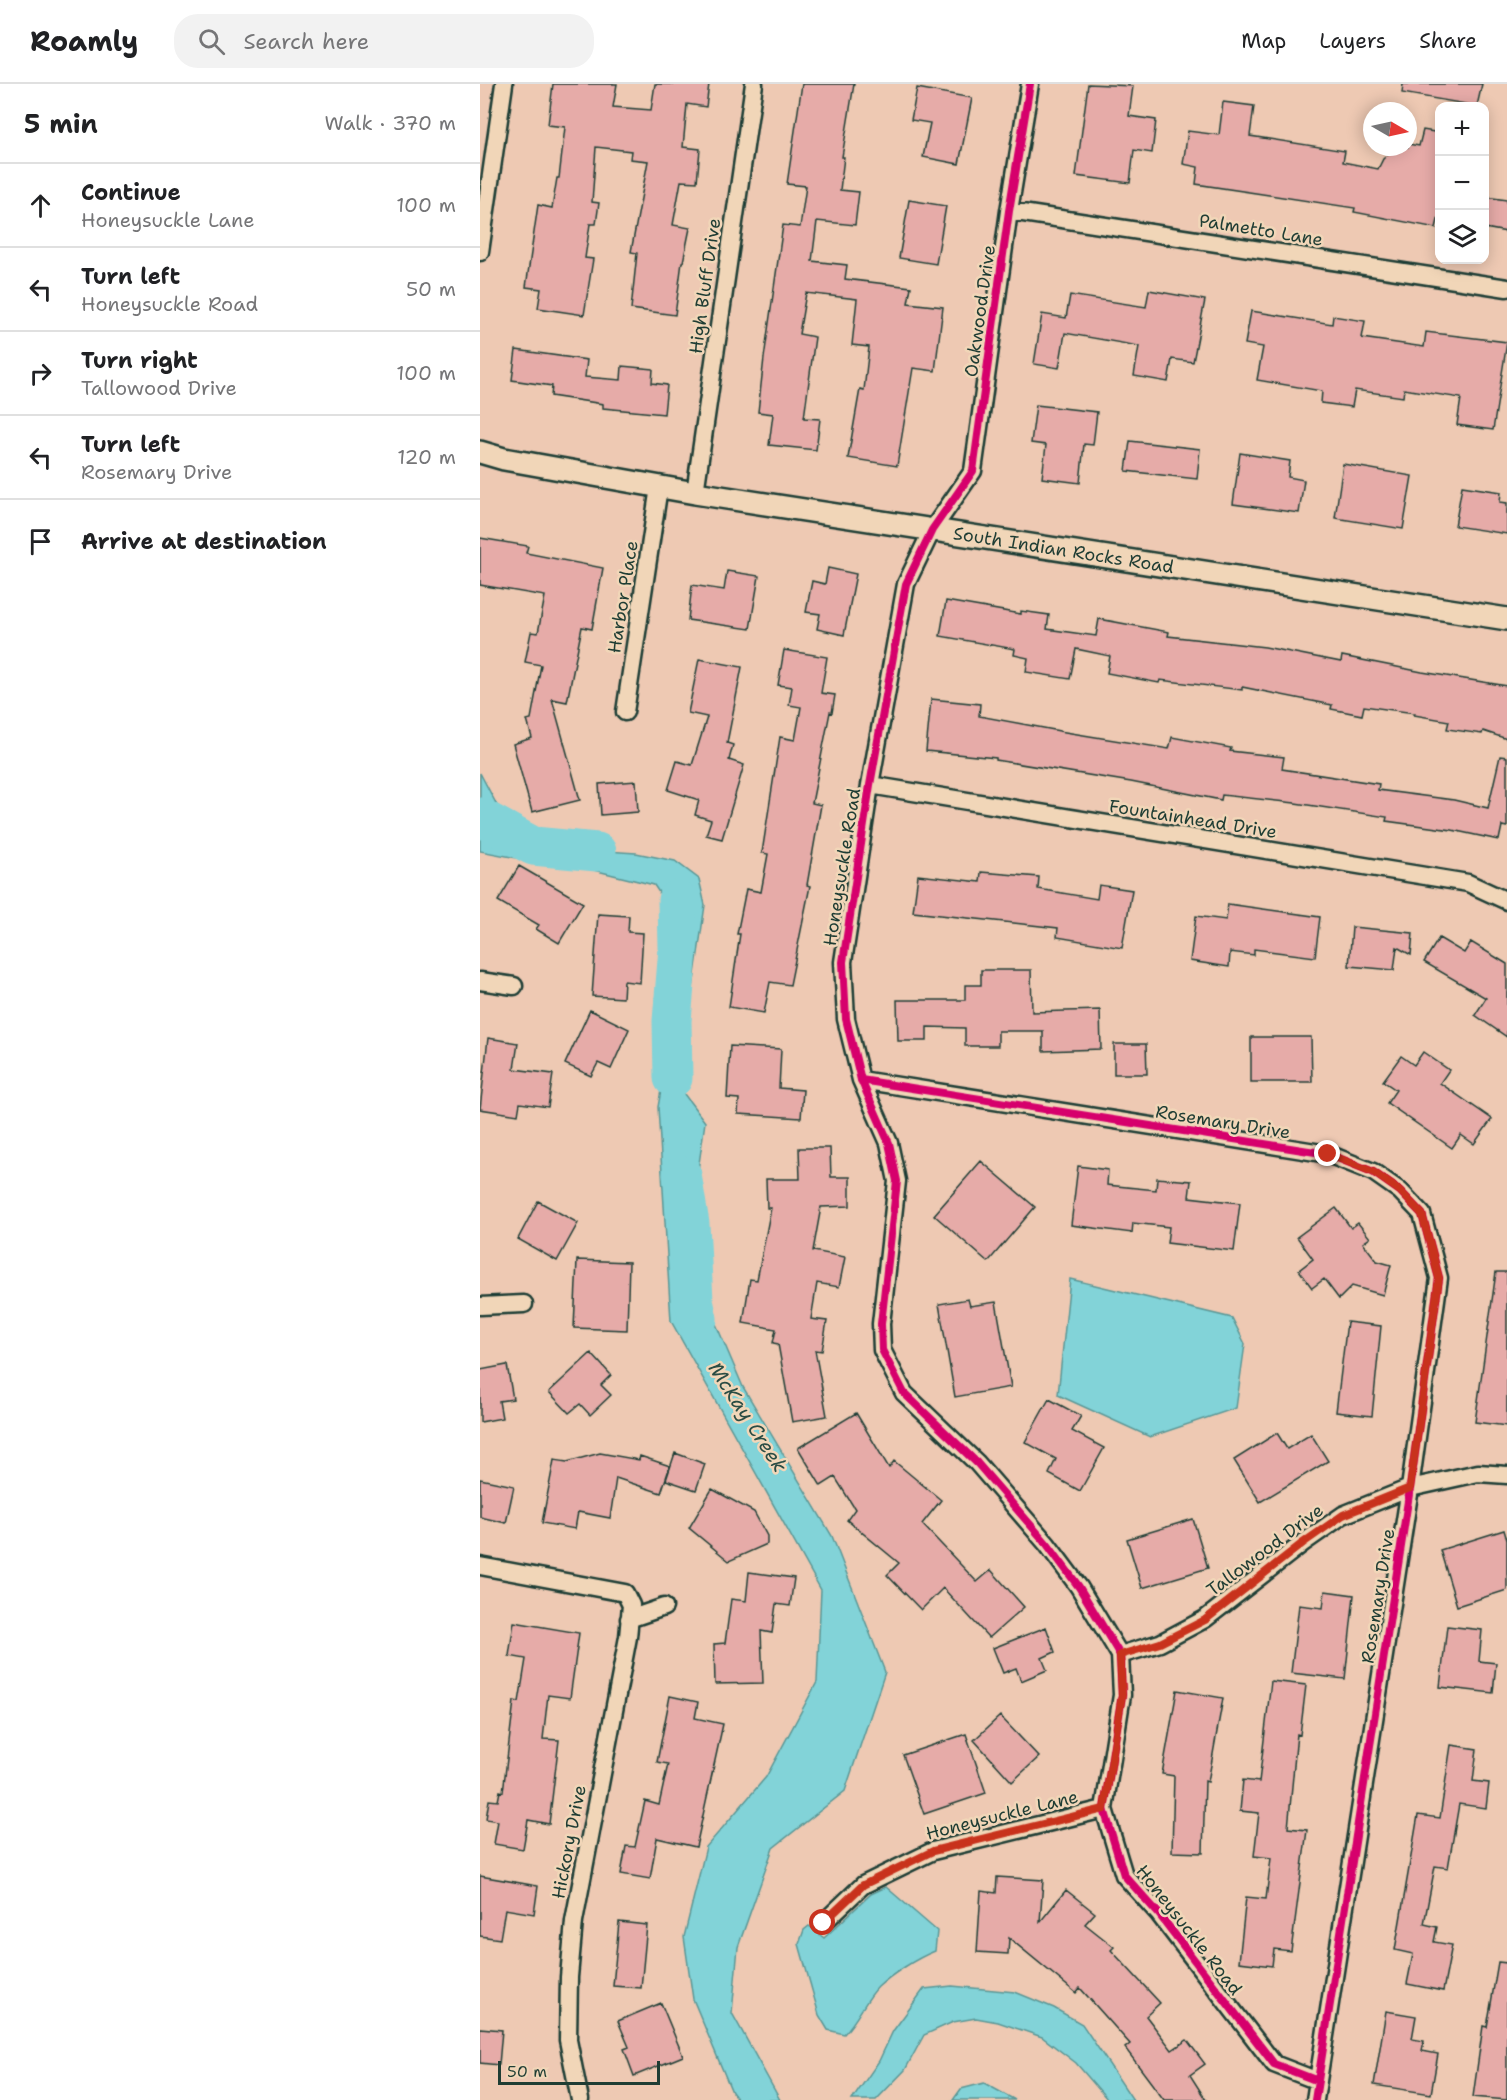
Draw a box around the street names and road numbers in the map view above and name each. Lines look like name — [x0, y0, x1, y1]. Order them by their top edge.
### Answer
street label: Palmetto Lane — [1197, 208, 1325, 252]
street label: High Bluff Drive — [684, 217, 726, 355]
street label: Oakwood Drive — [959, 243, 1001, 379]
street label: South Indian Rocks Road — [952, 521, 1176, 579]
street label: Harbor Place — [602, 539, 644, 655]
street label: Honeysuckle Road — [818, 786, 866, 948]
street label: Fountainhead Drive — [1107, 794, 1279, 844]
street label: Rosemary Drive — [1154, 1099, 1292, 1145]
street label: Tallowood Drive — [1202, 1498, 1328, 1602]
street label: Rosemary Drive — [1355, 1527, 1401, 1665]
street label: Hickory Drive — [546, 1783, 592, 1901]
street label: Honeysuckle Lane — [923, 1784, 1081, 1846]
street label: Honeysuckle Road — [1130, 1860, 1248, 2000]

